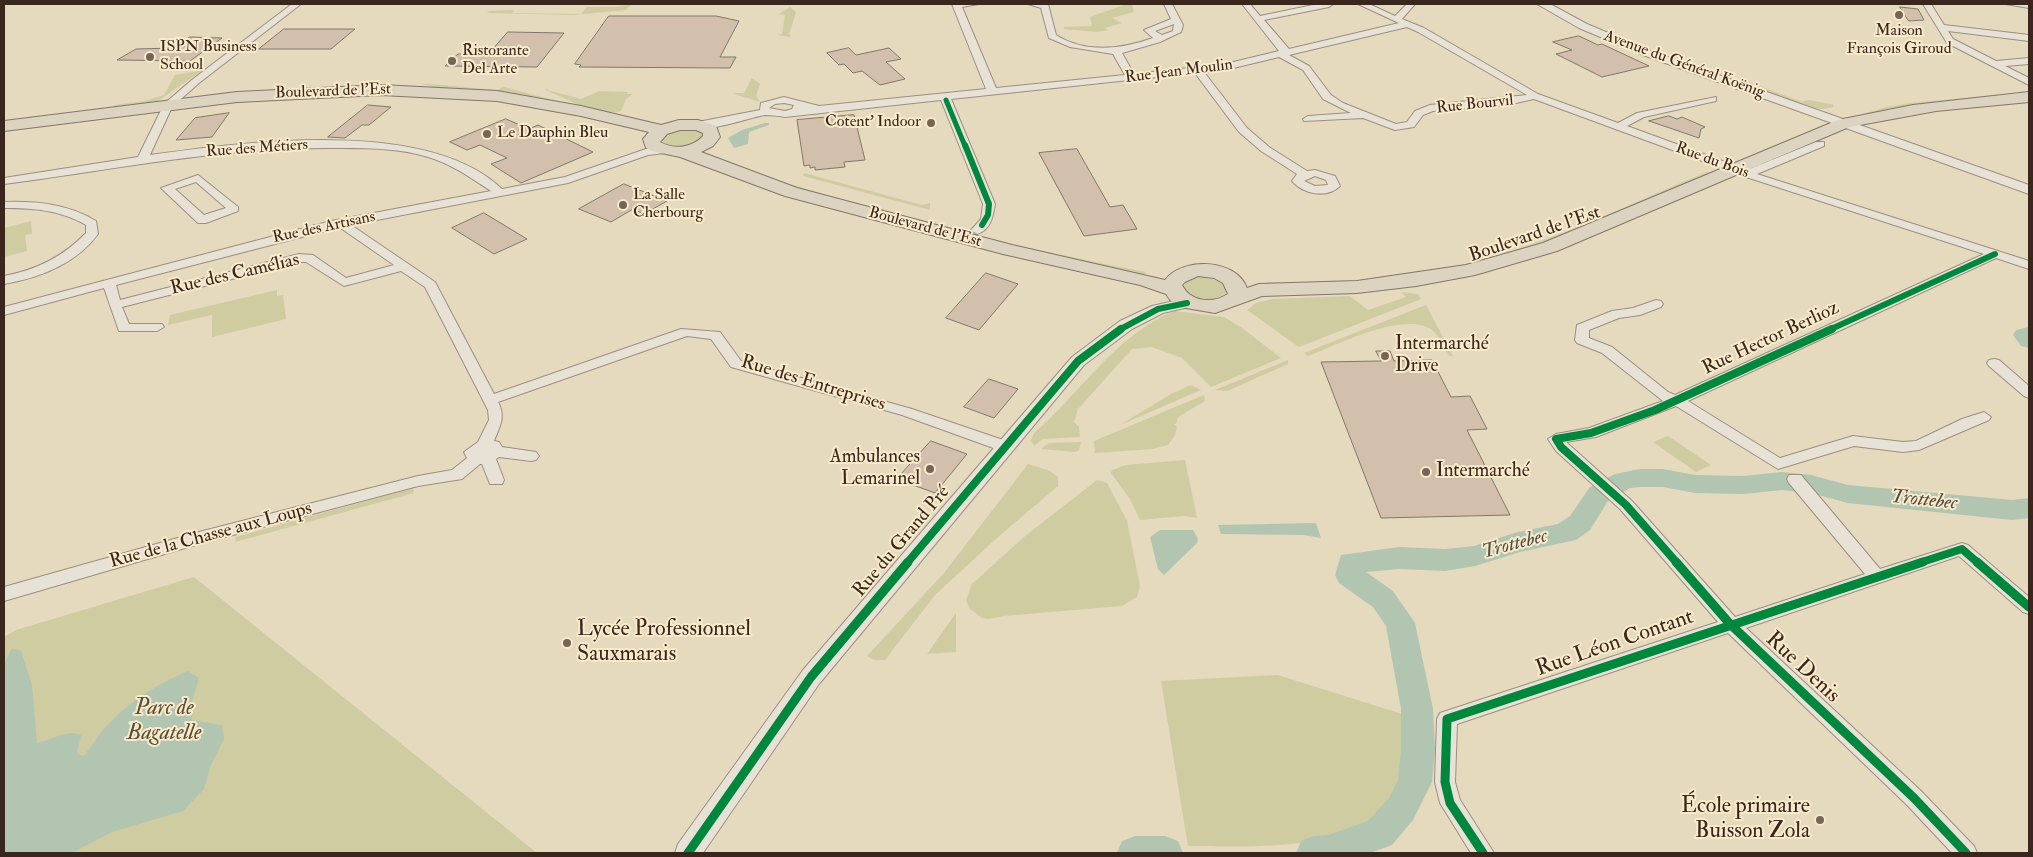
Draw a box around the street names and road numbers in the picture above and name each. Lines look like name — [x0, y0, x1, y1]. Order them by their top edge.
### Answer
street label: Avenue du Général Koënig — [1601, 27, 1767, 103]
street label: Rue Jean Moulin — [1124, 56, 1234, 88]
street label: Boulevard de l'Est — [275, 80, 391, 104]
street label: Rue Bourvil — [1435, 91, 1515, 119]
street label: Rue des Métiers — [205, 136, 309, 162]
street label: Rue du Bois — [1673, 139, 1751, 183]
street label: Boulevard de l'Est — [1466, 202, 1604, 268]
street label: Boulevard de l'Est — [867, 204, 983, 252]
street label: Rue des Artisans — [271, 208, 377, 248]
street label: Rue des Camélias — [168, 249, 302, 301]
street label: Rue Hector Berlioz — [1699, 297, 1843, 381]
street label: Rue des Entreprises — [738, 351, 888, 417]
street label: Rue du Grand Pré — [849, 482, 955, 602]
street label: Rue de la Chasse aux Loups — [107, 498, 315, 574]
street label: Rue Léon Contant — [1533, 605, 1697, 683]
street label: Rue Denis — [1759, 627, 1845, 709]

